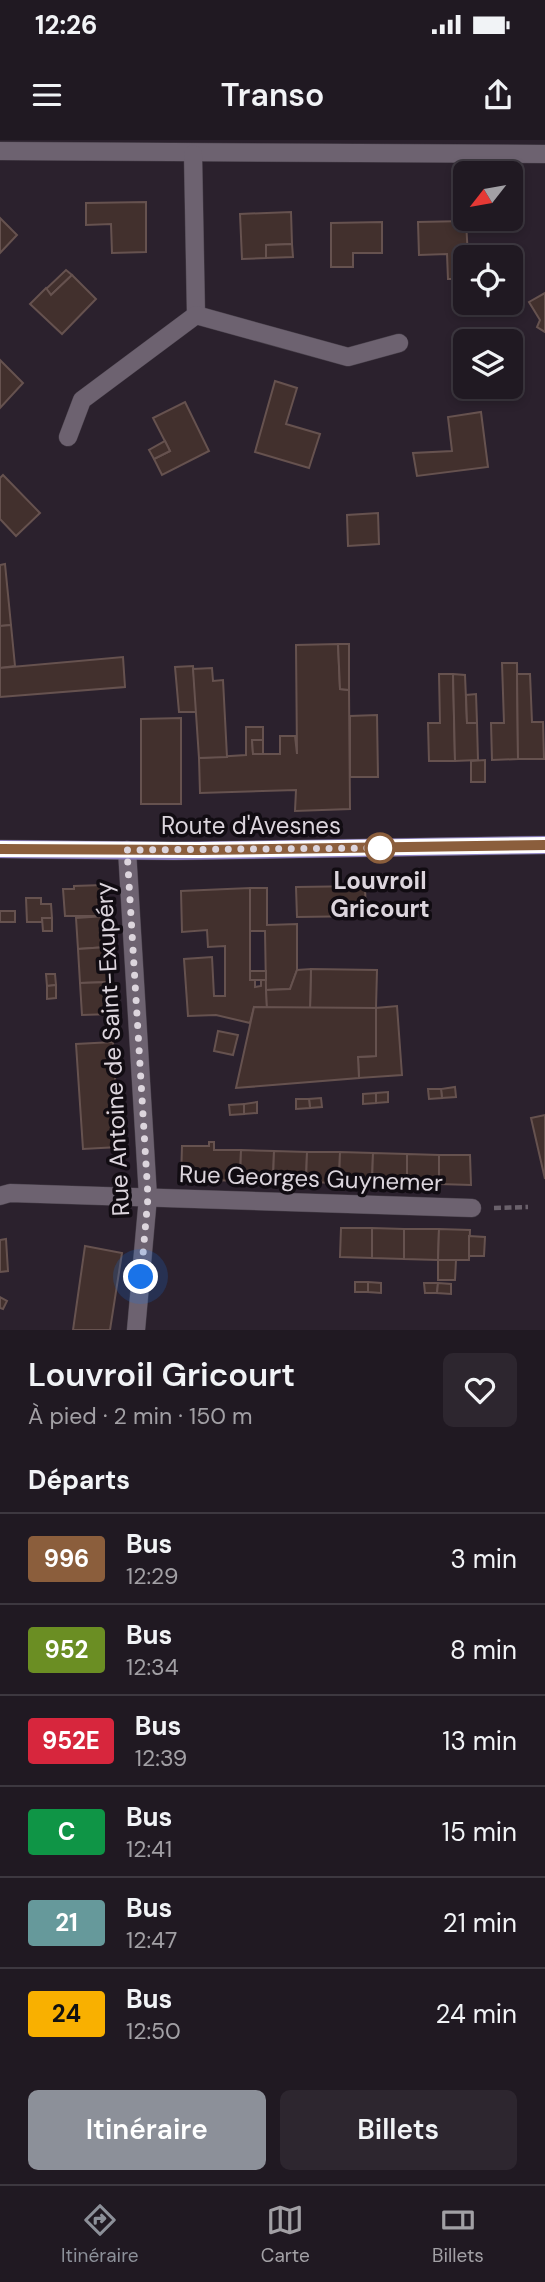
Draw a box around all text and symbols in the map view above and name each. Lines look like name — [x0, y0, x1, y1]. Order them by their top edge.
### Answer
text: 12:26 — [35, 8, 98, 42]
text: Transo — [221, 74, 324, 116]
icon: menu — [28, 76, 66, 114]
icon: share — [479, 76, 517, 114]
north arrow — [453, 161, 523, 231]
map controls — [453, 161, 523, 399]
button: locate — [453, 245, 523, 315]
button: layers — [453, 329, 523, 399]
street label: Route d'Avesnes — [161, 810, 341, 841]
marker: Louvroil Gricourt — [365, 833, 395, 863]
place label: Louvroil Gricourt — [330, 865, 430, 924]
street label: Rue Antoine de Saint-Exupéry — [88, 881, 136, 1217]
street label: Rue Georges Guynemer — [178, 1158, 444, 1198]
your location — [123, 1259, 158, 1294]
text: Louvroil Gricourt — [28, 1353, 295, 1396]
button: heart — [443, 1353, 517, 1427]
text: À pied · 2 min · 150 m — [28, 1401, 253, 1431]
text: Départs — [28, 1463, 130, 1497]
text: Bus — [126, 1527, 172, 1561]
text: 3 min — [450, 1542, 517, 1576]
text: 996 — [44, 1543, 89, 1574]
text: 12:29 — [126, 1561, 179, 1591]
text: Bus — [126, 1618, 172, 1652]
text: 8 min — [450, 1633, 517, 1667]
text: 952 — [45, 1634, 88, 1665]
text: 12:34 — [126, 1652, 179, 1682]
text: Bus — [135, 1709, 181, 1743]
text: 13 min — [442, 1724, 517, 1758]
text: 952E — [42, 1725, 100, 1756]
text: 12:39 — [135, 1743, 187, 1773]
text: Bus — [126, 1800, 172, 1834]
text: 15 min — [442, 1815, 517, 1849]
text: C — [58, 1816, 75, 1847]
text: 12:41 — [126, 1834, 172, 1864]
text: Bus — [126, 1891, 172, 1925]
text: 21 min — [443, 1906, 517, 1940]
text: 21 — [55, 1907, 78, 1938]
text: 12:47 — [126, 1925, 177, 1955]
text: Bus — [126, 1982, 172, 2016]
text: 24 min — [435, 1997, 517, 2031]
text: 24 — [52, 1998, 81, 2029]
text: 12:50 — [126, 2016, 181, 2046]
button: Itinéraire — [28, 2090, 266, 2170]
button: Billets — [280, 2090, 517, 2170]
tab: Itinéraire — [61, 2201, 139, 2268]
tab: Carte — [261, 2201, 310, 2268]
tab: Billets — [432, 2201, 484, 2268]

